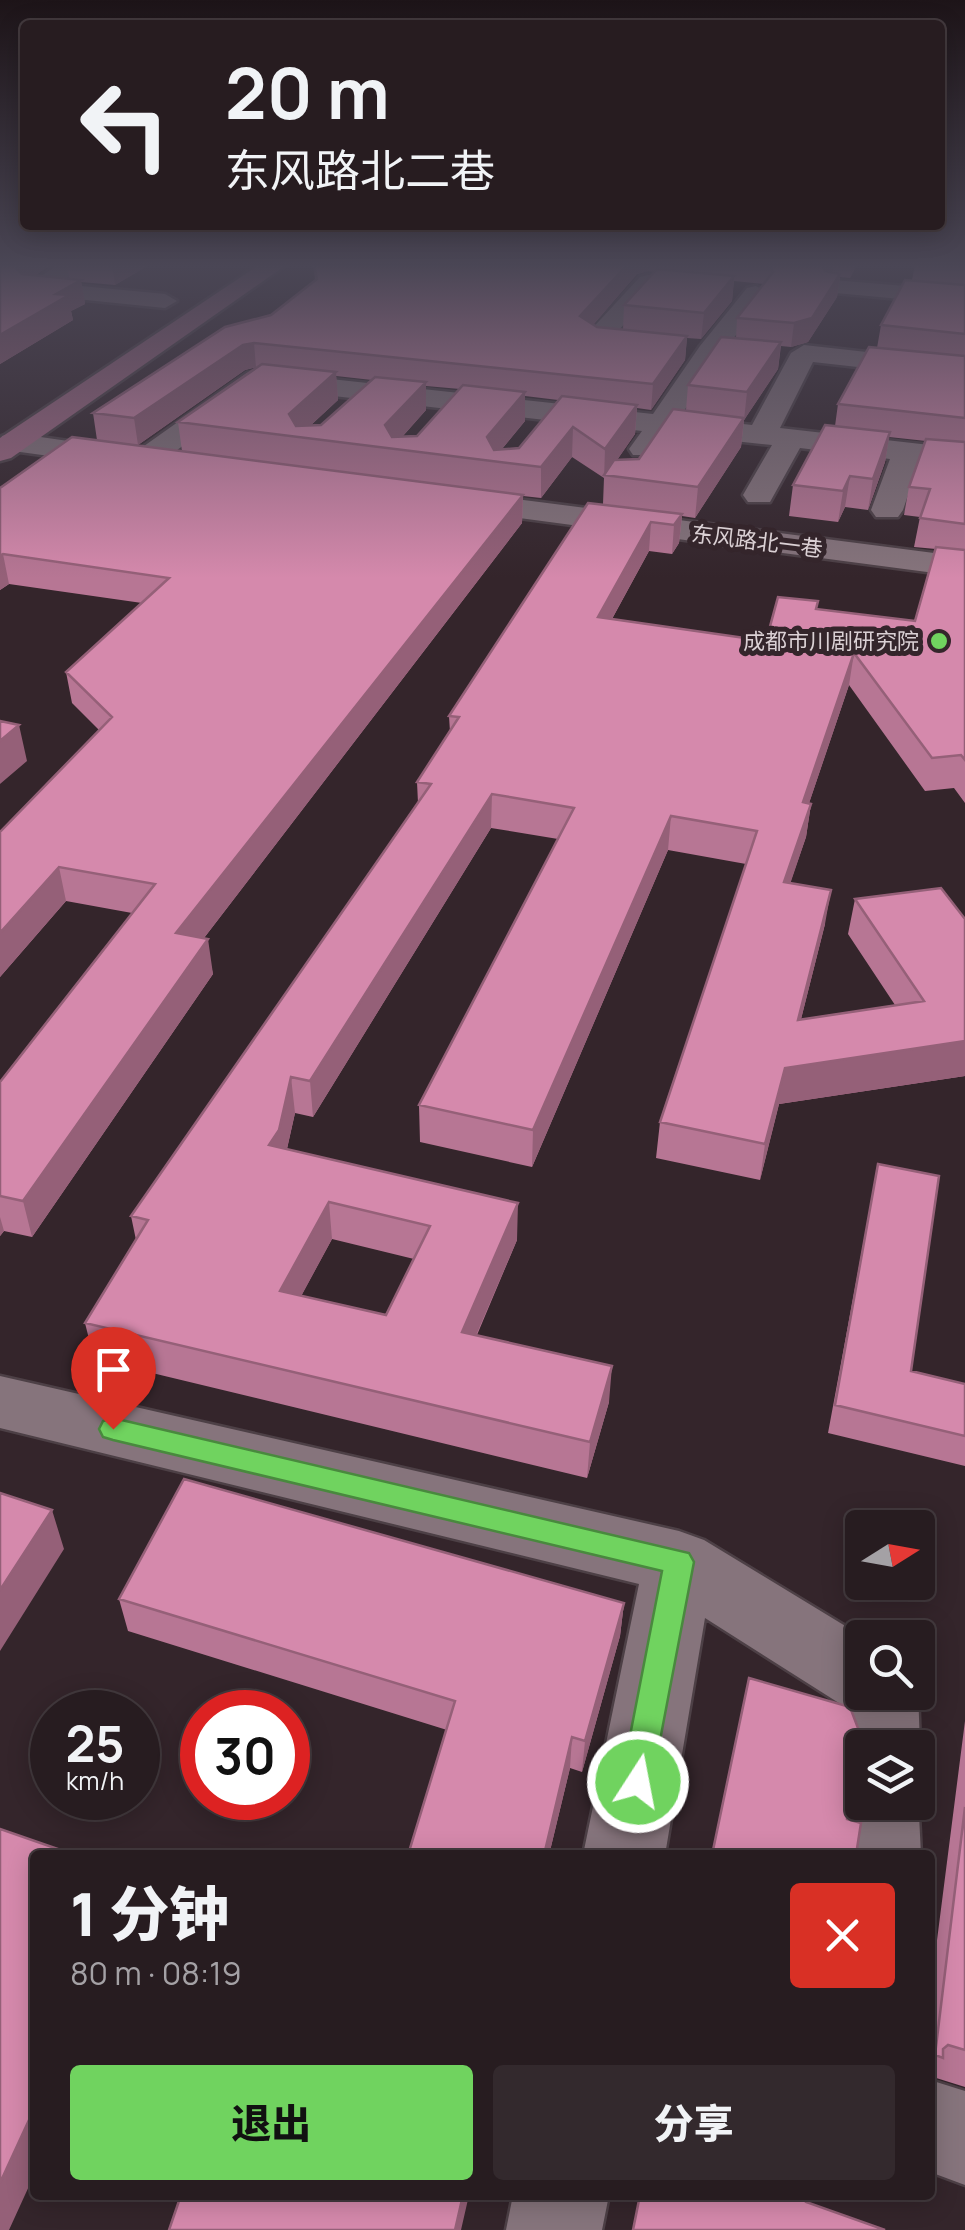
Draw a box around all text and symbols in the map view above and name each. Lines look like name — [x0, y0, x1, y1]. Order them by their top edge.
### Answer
text: 20 m — [225, 44, 390, 140]
icon: left — [60, 60, 190, 190]
text: 东风路北二巷 — [225, 139, 495, 201]
street label: 东风路北一巷 — [690, 518, 824, 564]
place label: 成都市川剧研究院 — [743, 626, 919, 656]
marker: 成都市川剧研究院 — [928, 630, 950, 652]
pin — [71, 1327, 156, 1430]
icon: arrive — [86, 1342, 141, 1397]
north arrow — [845, 1510, 935, 1600]
map controls — [845, 1510, 935, 1820]
button: search — [845, 1620, 935, 1710]
speed limit sign: 30 — [180, 1690, 310, 1820]
text: 25 — [65, 1709, 125, 1777]
position arrow — [586, 1730, 690, 1834]
button: layers — [845, 1730, 935, 1820]
text: km/h — [66, 1763, 124, 1798]
text: 1 分钟 — [70, 1872, 229, 1954]
button: close — [790, 1883, 895, 1988]
text: 80 m · 08:19 — [70, 1951, 242, 1995]
button: 退出 — [70, 2065, 473, 2180]
button: 分享 — [493, 2065, 895, 2180]

